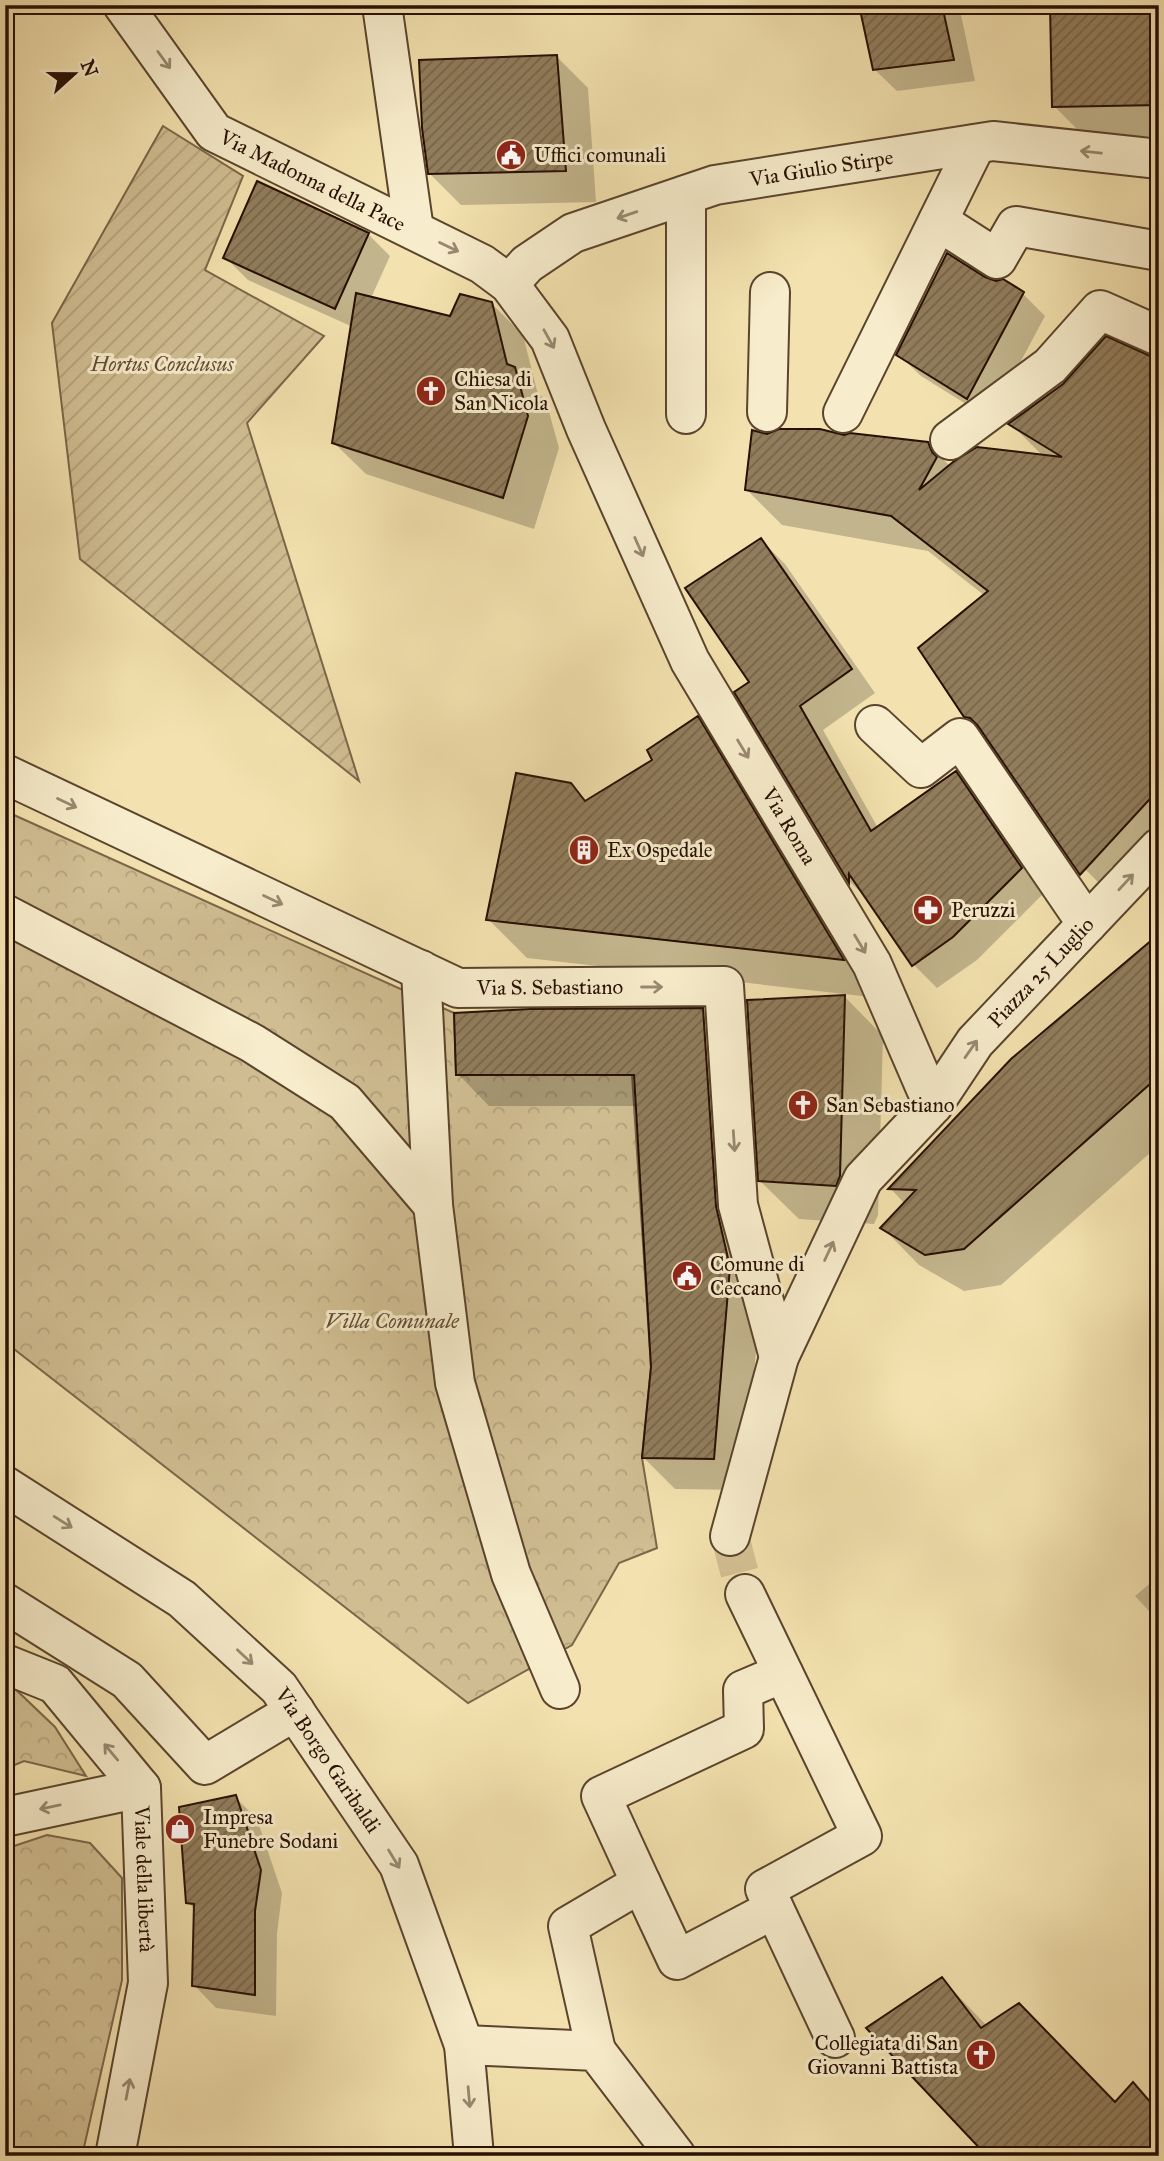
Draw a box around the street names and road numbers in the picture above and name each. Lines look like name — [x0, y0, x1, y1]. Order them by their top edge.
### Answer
street label: Via Madonna della Pace — [214, 123, 410, 237]
street label: Via Giulio Stirpe — [747, 144, 895, 192]
street label: Via Roma — [755, 782, 822, 870]
street label: Piazza 25 Luglio — [983, 911, 1100, 1033]
street label: Via S. Sebastiano — [476, 974, 624, 1001]
street label: Via Borgo Garibaldi — [269, 1682, 387, 1838]
street label: Viale della libertà — [129, 1804, 160, 1953]

